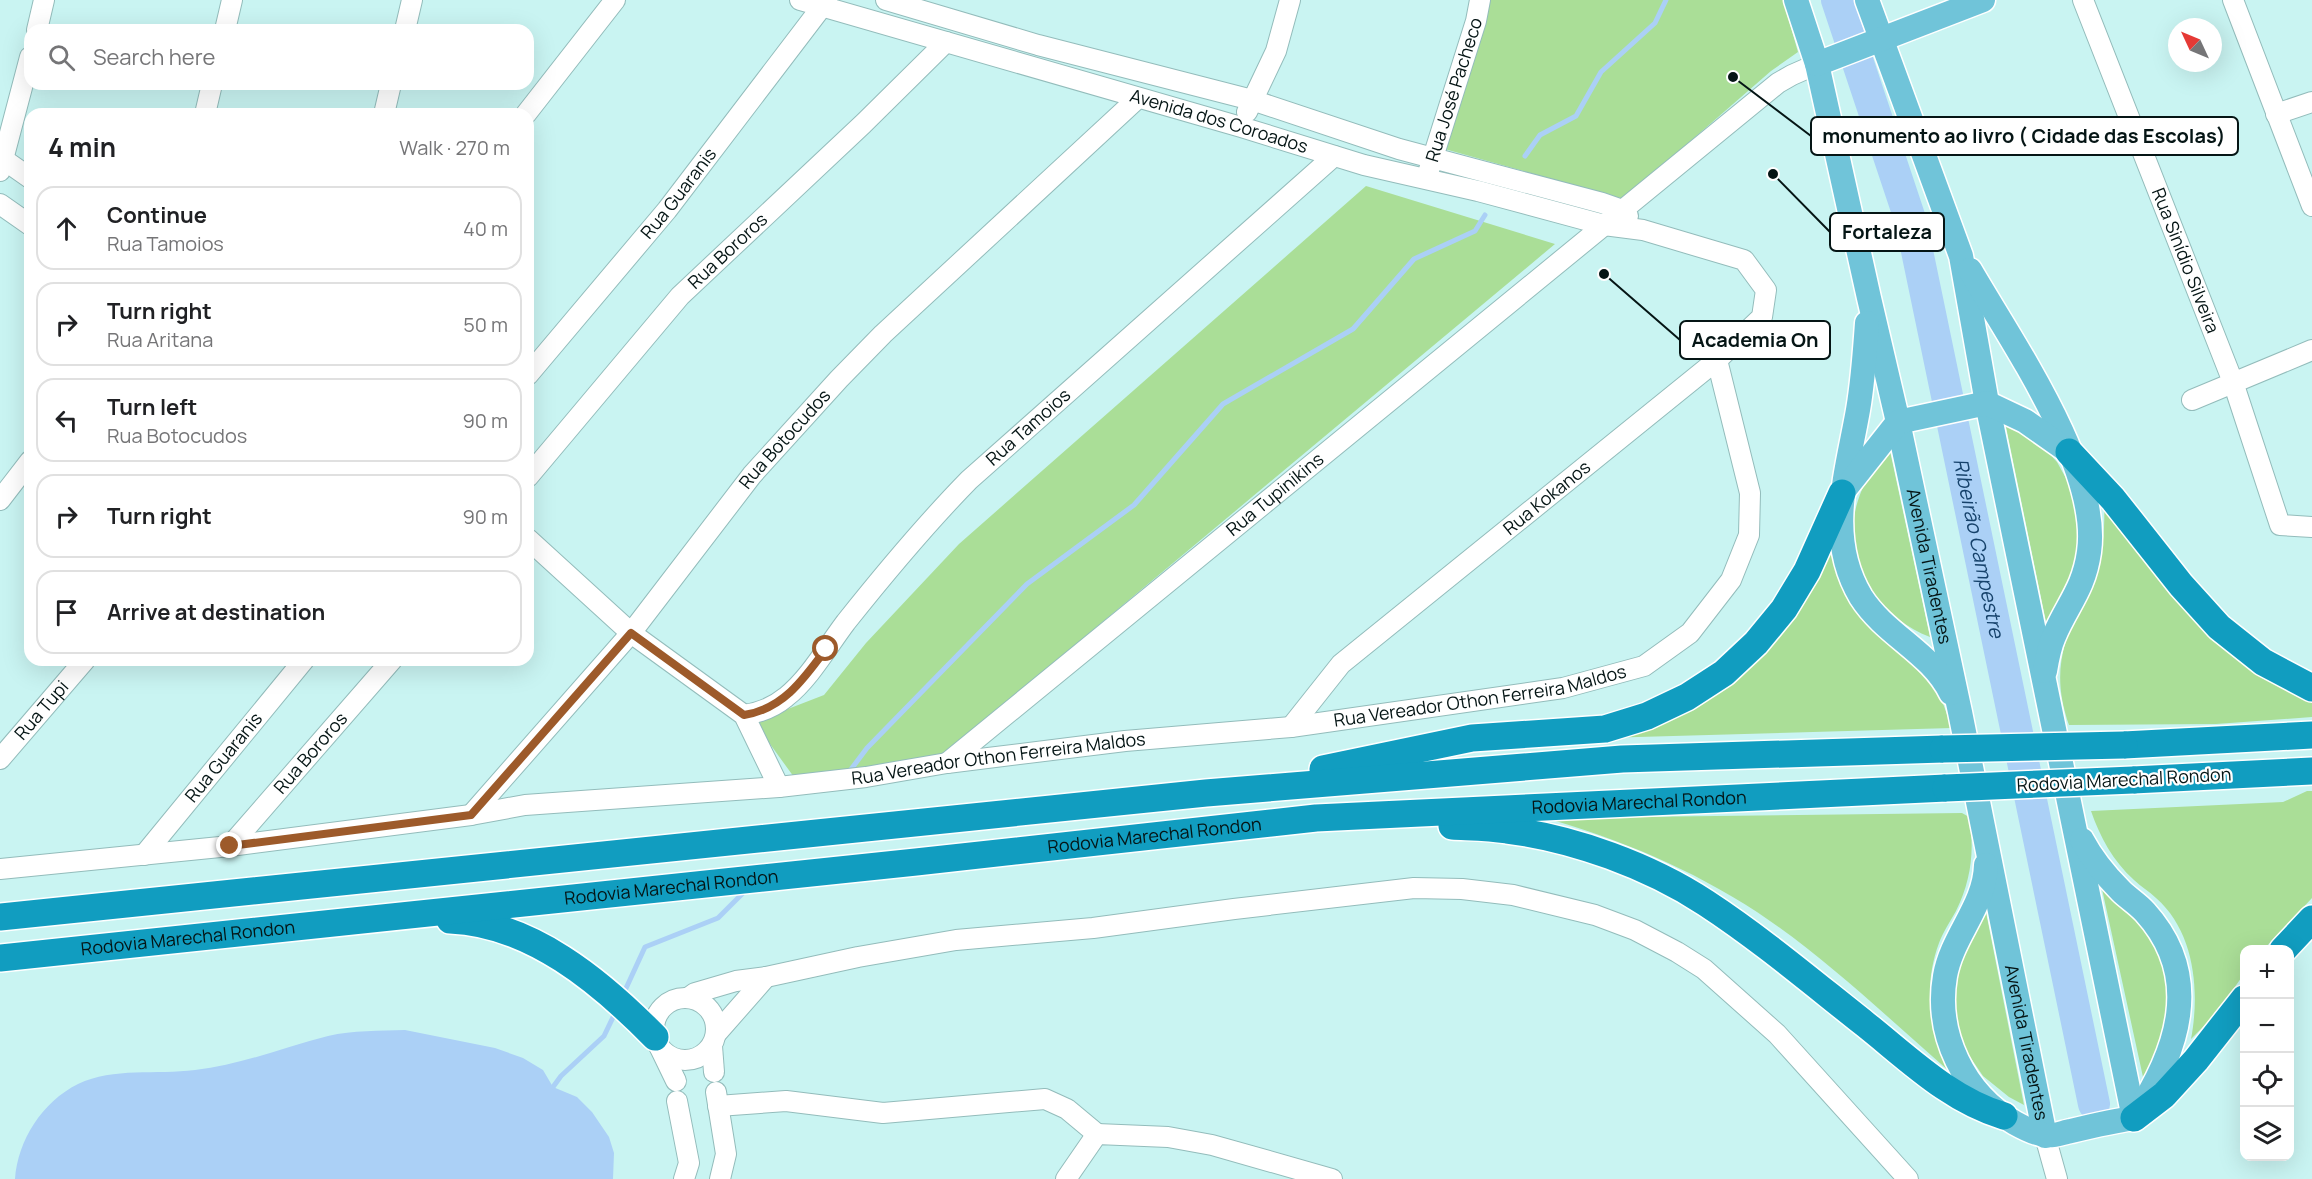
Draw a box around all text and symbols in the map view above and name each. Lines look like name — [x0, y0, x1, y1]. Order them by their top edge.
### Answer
street label: Rua José Pacheco — [1419, 14, 1487, 165]
north arrow — [2168, 18, 2222, 72]
search box — [24, 24, 534, 90]
icon: search — [45, 41, 78, 74]
text: Search here — [93, 42, 215, 72]
street label: Avenida dos Coroados — [1127, 83, 1311, 158]
callout: monumento ao livro ( Cidade das Escolas) — [1811, 117, 2238, 155]
text: monumento ao livro ( Cidade das Escolas) — [1822, 122, 2226, 149]
text: 4 min — [48, 129, 116, 165]
text: Walk · 270 m — [399, 134, 510, 161]
street label: Rua Guaranis — [635, 142, 721, 243]
street label: Rua Sinídio Silveira — [2147, 184, 2226, 336]
text: Continue — [107, 200, 207, 230]
street label: Rua Bororos — [682, 207, 772, 294]
icon: ahead — [50, 212, 83, 245]
callout: Fortaleza — [1830, 213, 1944, 251]
text: 40 m — [463, 215, 508, 242]
text: Fortaleza — [1842, 218, 1932, 245]
text: Rua Tamoios — [107, 230, 224, 257]
text: Turn right — [107, 296, 212, 326]
icon: right — [50, 308, 83, 341]
text: 50 m — [463, 311, 508, 338]
callout: Academia On — [1680, 321, 1830, 359]
text: Rua Aritana — [107, 326, 213, 353]
text: Academia On — [1692, 326, 1818, 353]
street label: Rua Botocudos — [733, 383, 835, 493]
street label: Rua Tamoios — [980, 383, 1075, 470]
text: Turn left — [107, 392, 197, 422]
icon: left — [50, 404, 83, 437]
text: 90 m — [462, 407, 508, 434]
text: Rua Botocudos — [107, 422, 247, 449]
street label: Rua Tupinikins — [1221, 447, 1328, 541]
street label: Rua Kokanos — [1498, 455, 1595, 540]
water label: Ribeirão Campestre — [1947, 456, 2011, 641]
street label: Avenida Tiradentes — [1902, 486, 1958, 646]
icon: right — [50, 500, 83, 533]
text: Turn right — [107, 501, 212, 531]
text: 90 m — [462, 503, 508, 530]
icon: arrive — [50, 596, 83, 629]
text: Arrive at destination — [107, 597, 325, 627]
route start — [812, 635, 838, 661]
street label: Rua Vereador Othon Ferreira Maldos — [1332, 658, 1629, 732]
street label: Rua Tupi — [9, 675, 73, 745]
street label: Rua Guaranis — [179, 707, 267, 807]
street label: Rua Bororos — [268, 707, 352, 798]
street label: Rua Vereador Othon Ferreira Maldos — [850, 726, 1146, 790]
street label: Rodovia Marechal Rondon — [2016, 761, 2232, 797]
street label: Rodovia Marechal Rondon — [1531, 785, 1747, 819]
street label: Rodovia Marechal Rondon — [1046, 811, 1263, 858]
route end — [216, 832, 242, 858]
street label: Rodovia Marechal Rondon — [563, 864, 779, 910]
street label: Rodovia Marechal Rondon — [80, 914, 296, 960]
map controls — [2240, 945, 2294, 1161]
button: + — [2240, 945, 2294, 999]
street label: Avenida Tiradentes — [2000, 962, 2055, 1122]
button: − — [2240, 999, 2294, 1053]
button: locate — [2240, 1053, 2294, 1107]
button: layers — [2240, 1107, 2294, 1161]

